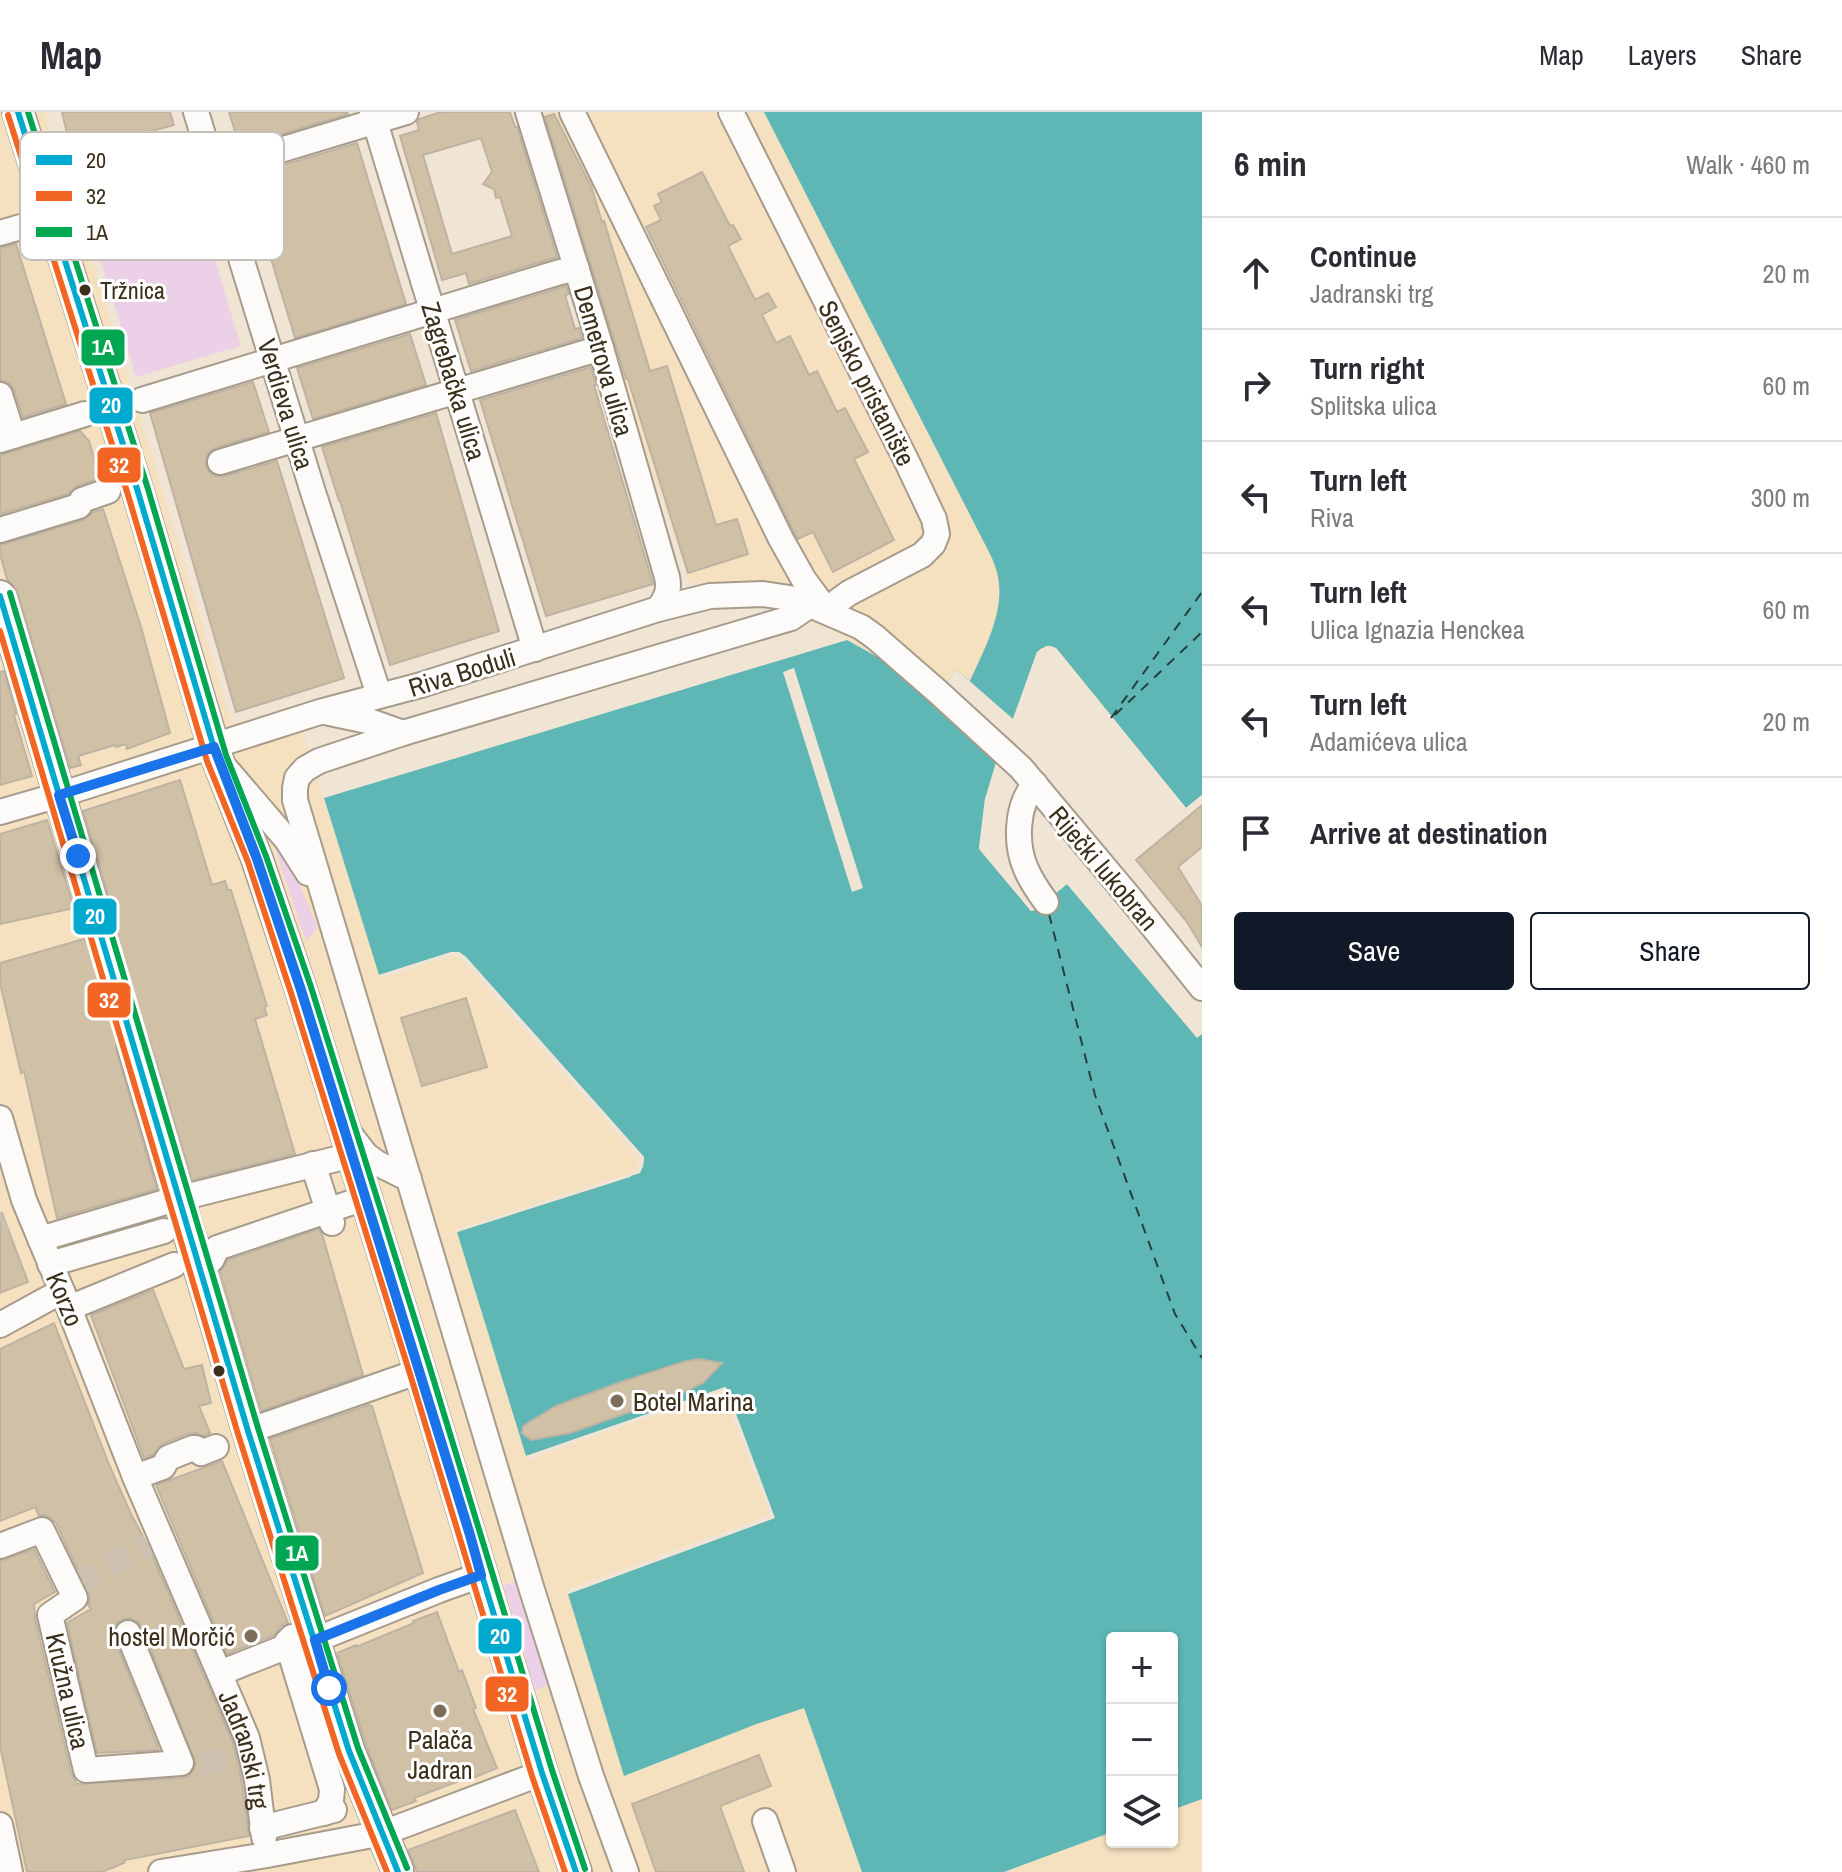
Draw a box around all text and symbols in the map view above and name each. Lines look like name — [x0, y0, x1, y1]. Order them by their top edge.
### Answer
text: Map — [40, 30, 102, 81]
text: Map — [1539, 36, 1584, 74]
text: Layers — [1628, 36, 1697, 74]
text: Share — [1741, 36, 1802, 74]
legend — [20, 132, 284, 260]
text: 6 min — [1234, 141, 1307, 187]
text: 20 — [86, 145, 106, 175]
text: Walk · 460 m — [1686, 147, 1810, 182]
text: 32 — [86, 181, 106, 211]
text: 1A — [86, 217, 109, 247]
text: Continue — [1310, 236, 1417, 276]
icon: ahead — [1234, 251, 1278, 295]
text: 20 m — [1763, 256, 1810, 291]
place label: Tržnica — [100, 274, 165, 306]
text: Jadranski trg — [1310, 276, 1433, 311]
marker: Tržnica — [77, 282, 93, 298]
street label: Demetrova ulica — [566, 282, 642, 441]
street label: Senjsko pristanište — [810, 294, 924, 472]
street label: Zagrebačka ulica — [413, 298, 495, 464]
line badge: 1A — [80, 328, 126, 367]
text: 1A — [91, 332, 115, 362]
street label: Verdieva ulica — [250, 334, 323, 474]
text: Turn right — [1310, 348, 1424, 388]
icon: right — [1234, 363, 1278, 407]
text: 60 m — [1763, 368, 1810, 403]
line badge: 20 — [88, 386, 134, 425]
text: Splitska ulica — [1310, 388, 1437, 423]
text: 20 — [101, 390, 121, 420]
line badge: 32 — [96, 446, 142, 484]
text: 32 — [109, 450, 129, 480]
text: Turn left — [1310, 460, 1407, 500]
icon: left — [1234, 475, 1278, 519]
text: 300 m — [1751, 480, 1810, 515]
text: Riva — [1310, 500, 1354, 535]
text: Turn left — [1310, 572, 1407, 612]
icon: left — [1234, 587, 1278, 631]
text: 60 m — [1763, 592, 1810, 627]
text: Ulica Ignazia Henckea — [1310, 612, 1525, 647]
street label: Riva Boduli — [404, 639, 520, 705]
text: Turn left — [1310, 684, 1407, 724]
icon: left — [1234, 699, 1278, 743]
text: 20 m — [1763, 704, 1810, 739]
text: Adamićeva ulica — [1310, 724, 1468, 759]
street label: Riječki lukobran — [1041, 798, 1167, 938]
icon: arrive — [1234, 811, 1278, 855]
text: Arrive at destination — [1310, 813, 1548, 853]
route end — [60, 838, 96, 874]
line badge: 20 — [72, 897, 118, 936]
text: 20 — [85, 901, 105, 931]
button: Save — [1234, 912, 1514, 990]
button: Share — [1530, 912, 1810, 990]
line badge: 32 — [86, 981, 132, 1019]
text: 32 — [99, 985, 119, 1015]
street label: Korzo — [38, 1267, 92, 1331]
unlabelled marker — [211, 1363, 227, 1379]
place label: Botel Marina — [633, 1384, 754, 1419]
marker: Botel Marina — [608, 1392, 626, 1410]
line badge: 1A — [274, 1534, 320, 1572]
text: 1A — [285, 1538, 309, 1568]
line badge: 20 — [477, 1617, 523, 1655]
place label: hostel Morčić — [108, 1619, 235, 1654]
text: 20 — [490, 1621, 510, 1651]
marker: hostel Morčić — [242, 1627, 260, 1645]
street label: Kružna ulica — [38, 1629, 98, 1753]
map controls — [1106, 1632, 1178, 1848]
button: + — [1106, 1632, 1178, 1704]
route start — [311, 1670, 347, 1706]
line badge: 32 — [484, 1675, 530, 1713]
text: 32 — [497, 1679, 517, 1709]
street label: Jadranski trg — [211, 1684, 278, 1811]
marker: Palača Jadran — [431, 1702, 449, 1720]
button: − — [1106, 1704, 1178, 1776]
place label: Palača Jadran — [407, 1722, 473, 1787]
button: layers — [1106, 1776, 1178, 1848]

